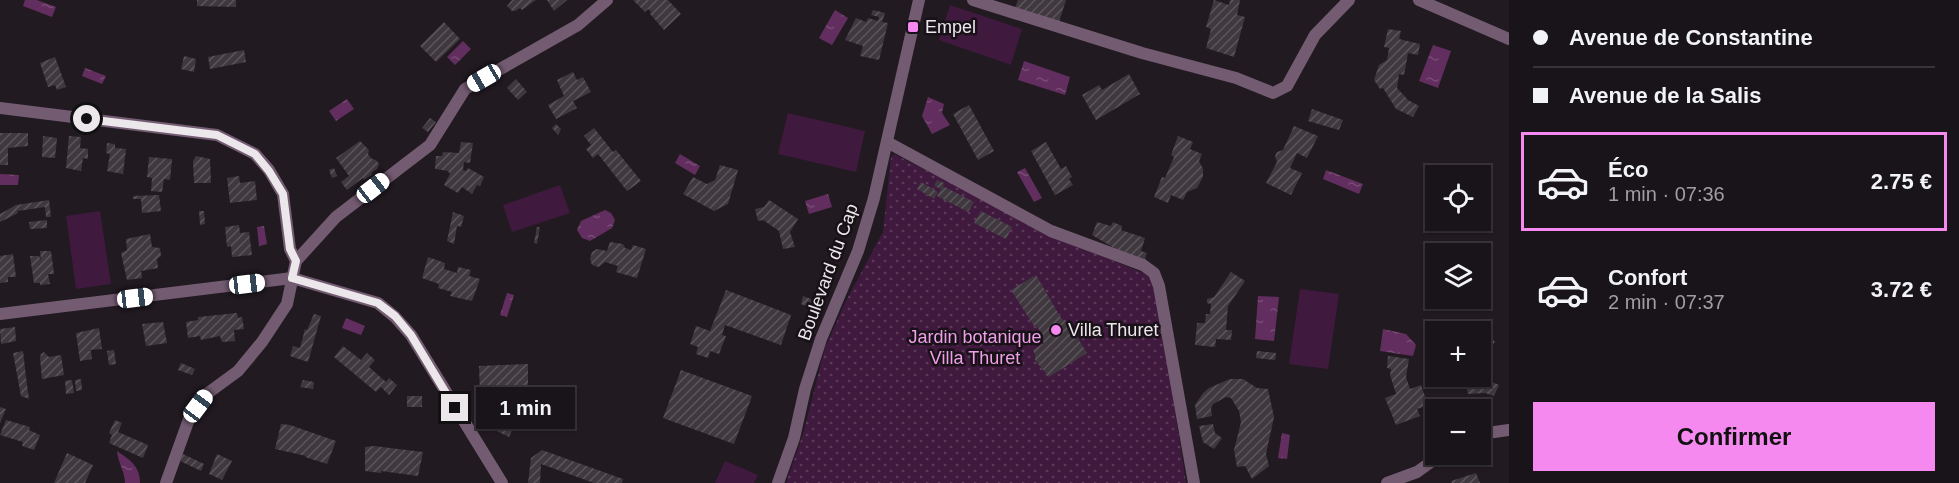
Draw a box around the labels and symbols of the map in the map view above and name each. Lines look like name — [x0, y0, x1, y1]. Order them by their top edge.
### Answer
place label: Empel — [925, 17, 976, 37]
marker: Empel — [906, 20, 920, 34]
car — [464, 61, 504, 95]
route start — [73, 105, 100, 132]
car — [353, 170, 393, 206]
street label: Boulevard du Cap — [794, 201, 862, 343]
car — [228, 273, 266, 295]
car — [116, 287, 154, 309]
place label: Villa Thuret — [1068, 320, 1158, 340]
marker: Villa Thuret — [1049, 323, 1063, 337]
park label: Jardin botanique Villa Thuret — [908, 327, 1042, 368]
car — [180, 386, 216, 426]
callout: 1 min — [476, 387, 575, 429]
route end — [441, 394, 468, 421]

